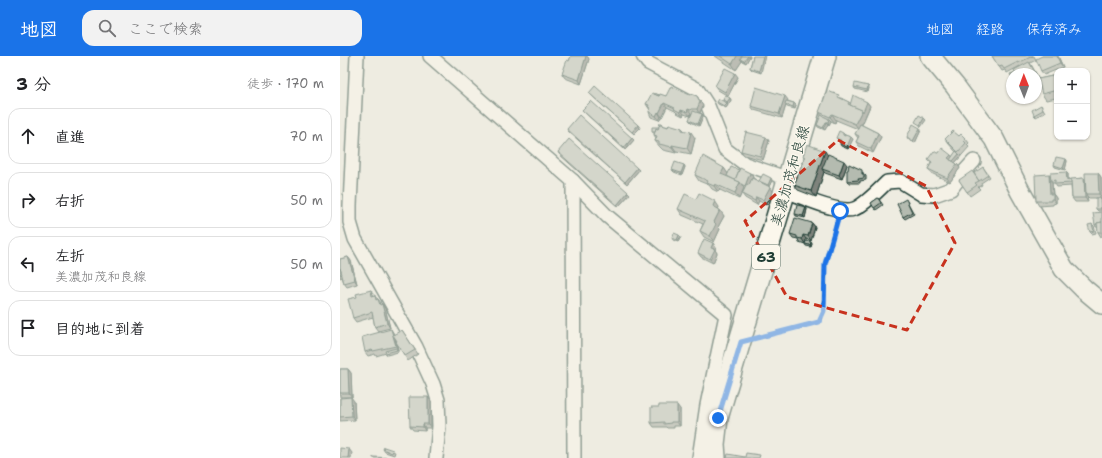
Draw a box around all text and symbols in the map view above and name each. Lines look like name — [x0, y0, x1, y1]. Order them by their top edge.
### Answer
search box — [82, 10, 362, 46]
text: 地図 — [20, 17, 58, 42]
icon: search — [96, 17, 118, 39]
text: ここで検索 — [128, 19, 203, 39]
text: 地図 — [926, 20, 954, 38]
text: 経路 — [976, 20, 1004, 38]
text: 保存済み — [1026, 20, 1082, 38]
north arrow — [1006, 68, 1042, 104]
map controls — [1054, 68, 1090, 140]
button: + — [1054, 68, 1090, 104]
text: 3 分 — [16, 73, 51, 95]
text: 徒歩 · 170 m — [247, 75, 324, 92]
button: − — [1054, 104, 1090, 140]
street label: 美濃加茂和良線 — [766, 123, 814, 229]
icon: ahead — [17, 125, 39, 147]
text: 直進 — [55, 127, 85, 147]
text: 70 m — [289, 128, 323, 145]
icon: right — [17, 189, 39, 211]
text: 右折 — [55, 191, 85, 211]
text: 50 m — [290, 192, 323, 209]
route start — [831, 202, 849, 220]
road number: 63 — [752, 245, 780, 269]
text: 左折 — [55, 246, 85, 266]
icon: left — [17, 253, 39, 275]
text: 50 m — [290, 256, 323, 273]
text: 美濃加茂和良線 — [55, 268, 146, 285]
icon: arrive — [17, 317, 39, 339]
text: 目的地に到着 — [55, 319, 145, 339]
route end — [709, 409, 727, 427]

